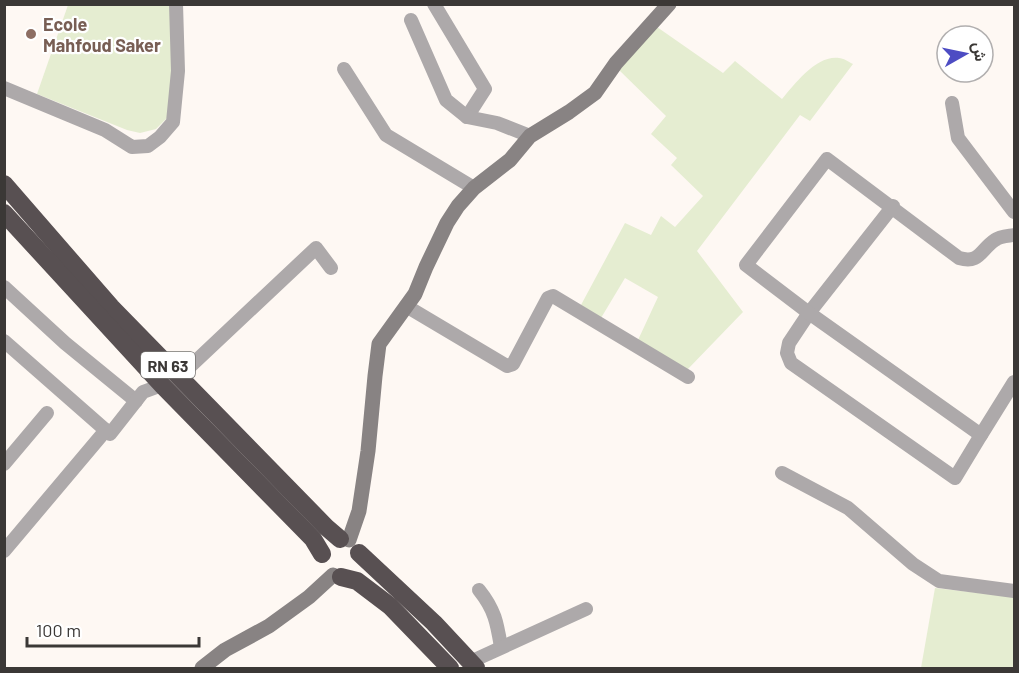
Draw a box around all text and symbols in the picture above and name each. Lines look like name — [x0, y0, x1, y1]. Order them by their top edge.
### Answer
place label: Ecole Mahfoud Saker — [43, 13, 161, 56]
north arrow — [935, 24, 995, 84]
marker: Ecole Mahfoud Saker — [24, 27, 38, 41]
text: ش — [968, 41, 991, 63]
road number: RN 63 — [141, 352, 195, 378]
scale bar — [27, 610, 200, 648]
text: 100 m — [36, 619, 81, 641]

